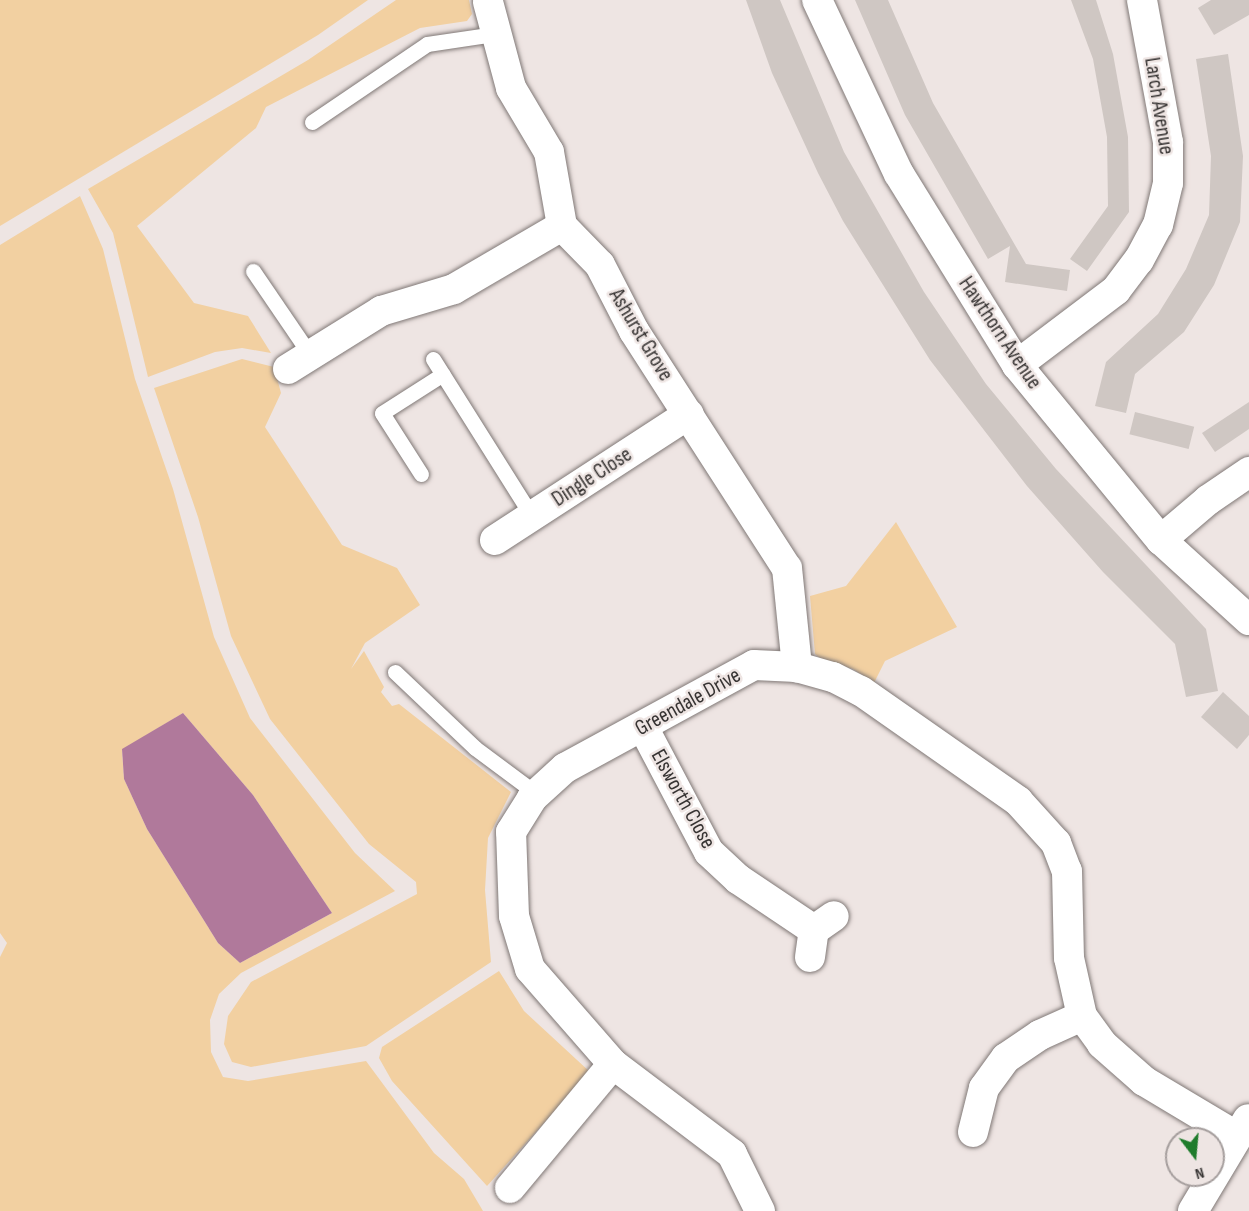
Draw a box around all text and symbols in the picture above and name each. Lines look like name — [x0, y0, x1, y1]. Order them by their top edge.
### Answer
street label: Larch Avenue — [1138, 56, 1180, 156]
street label: Hawthorn Avenue — [953, 272, 1047, 394]
street label: Ashurst Grove — [603, 284, 679, 386]
street label: Dingle Close — [547, 441, 637, 513]
street label: Greendale Drive — [631, 662, 745, 742]
street label: Elsworth Close — [645, 745, 721, 853]
north arrow — [1165, 1127, 1225, 1187]
text: N — [1193, 1163, 1206, 1183]

